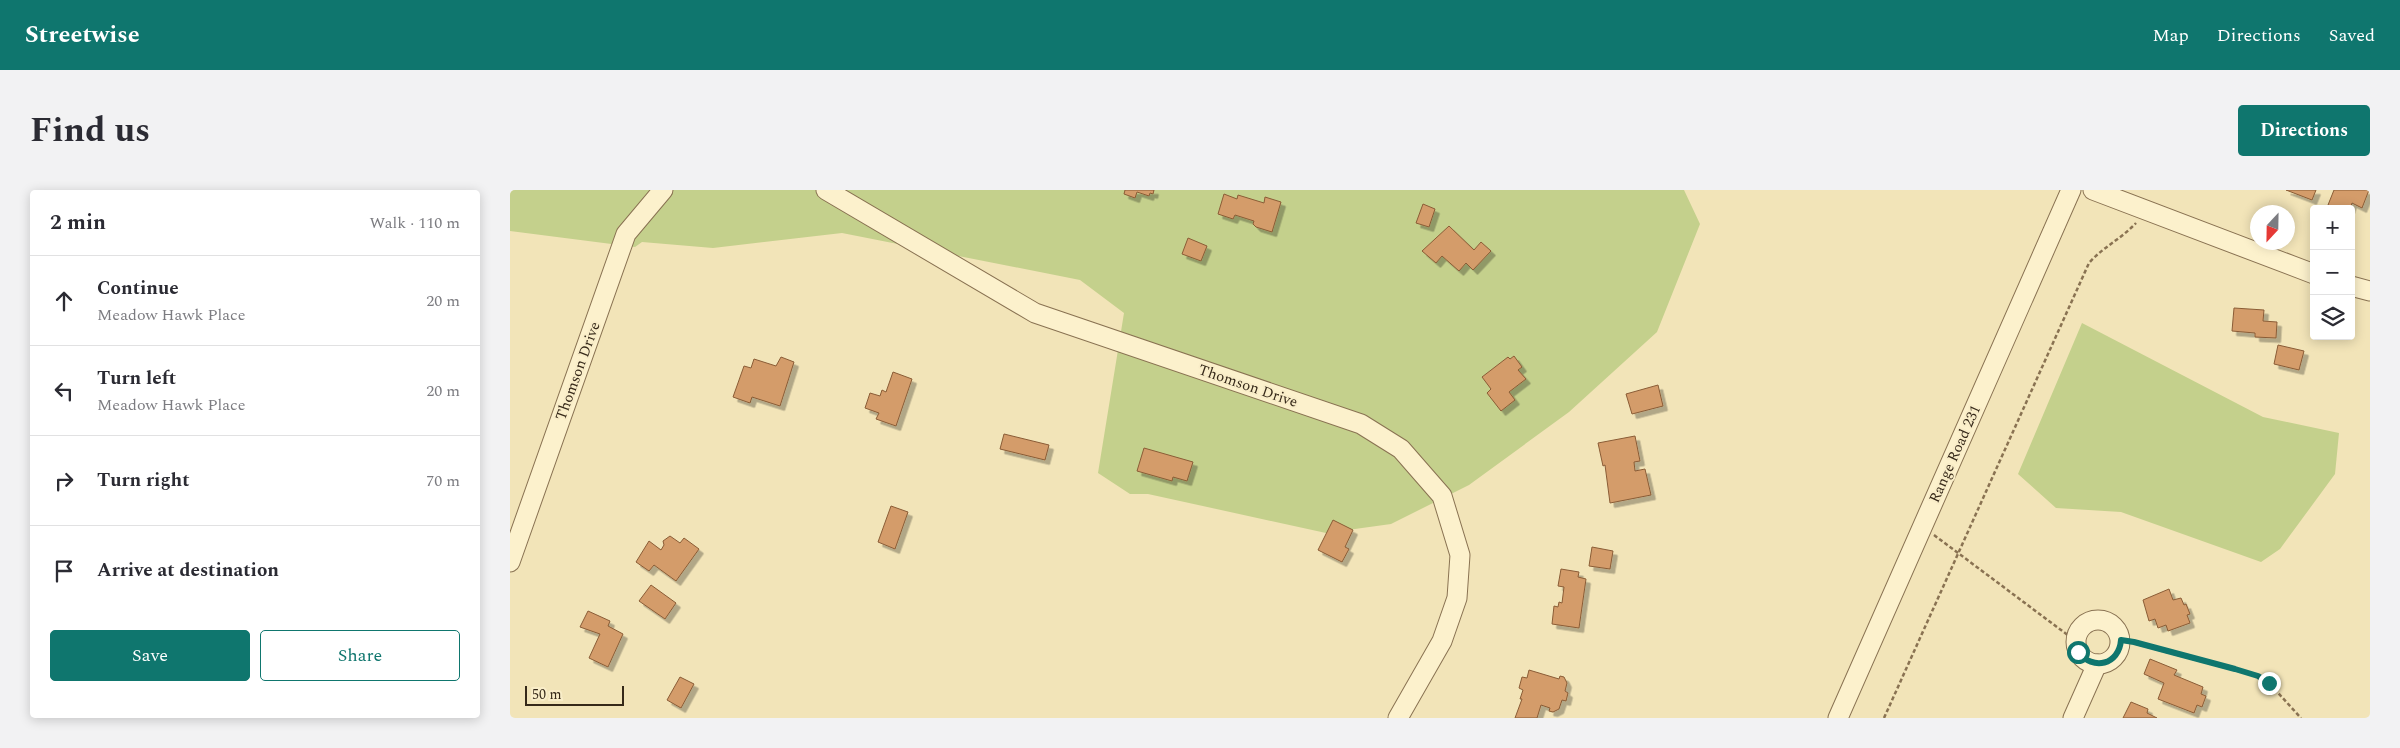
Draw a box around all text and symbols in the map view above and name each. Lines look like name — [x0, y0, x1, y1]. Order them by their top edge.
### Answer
text: Streetwise — [25, 17, 140, 53]
text: Map — [2153, 22, 2189, 49]
text: Directions — [2217, 22, 2301, 49]
text: Saved — [2329, 22, 2375, 49]
text: Find us — [30, 104, 150, 157]
button: Directions — [2238, 105, 2370, 156]
north arrow — [2250, 205, 2295, 250]
map controls — [2310, 205, 2355, 340]
button: + — [2310, 205, 2355, 250]
text: 2 min — [50, 207, 106, 239]
text: Walk · 110 m — [369, 211, 460, 235]
button: − — [2310, 250, 2355, 295]
text: Continue — [97, 274, 179, 303]
icon: ahead — [50, 287, 78, 315]
text: 20 m — [426, 289, 460, 313]
button: layers — [2310, 295, 2355, 340]
text: Meadow Hawk Place — [97, 303, 246, 327]
street label: Thomson Drive — [549, 318, 607, 424]
street label: Thomson Drive — [1195, 358, 1301, 414]
text: Turn left — [97, 364, 176, 393]
icon: left — [50, 377, 78, 405]
text: 20 m — [426, 379, 460, 403]
text: Meadow Hawk Place — [97, 393, 246, 417]
street label: Range Road 231 — [1923, 401, 1987, 507]
text: Turn right — [97, 466, 190, 495]
icon: right — [50, 467, 78, 495]
text: 70 m — [426, 469, 460, 493]
text: Arrive at destination — [97, 556, 279, 585]
icon: arrive — [50, 557, 78, 585]
button: Save — [50, 630, 250, 681]
button: Share — [260, 630, 460, 681]
route start — [2067, 641, 2090, 664]
route end — [2258, 672, 2281, 695]
scale bar — [525, 683, 624, 706]
text: 50 m — [532, 684, 562, 705]

